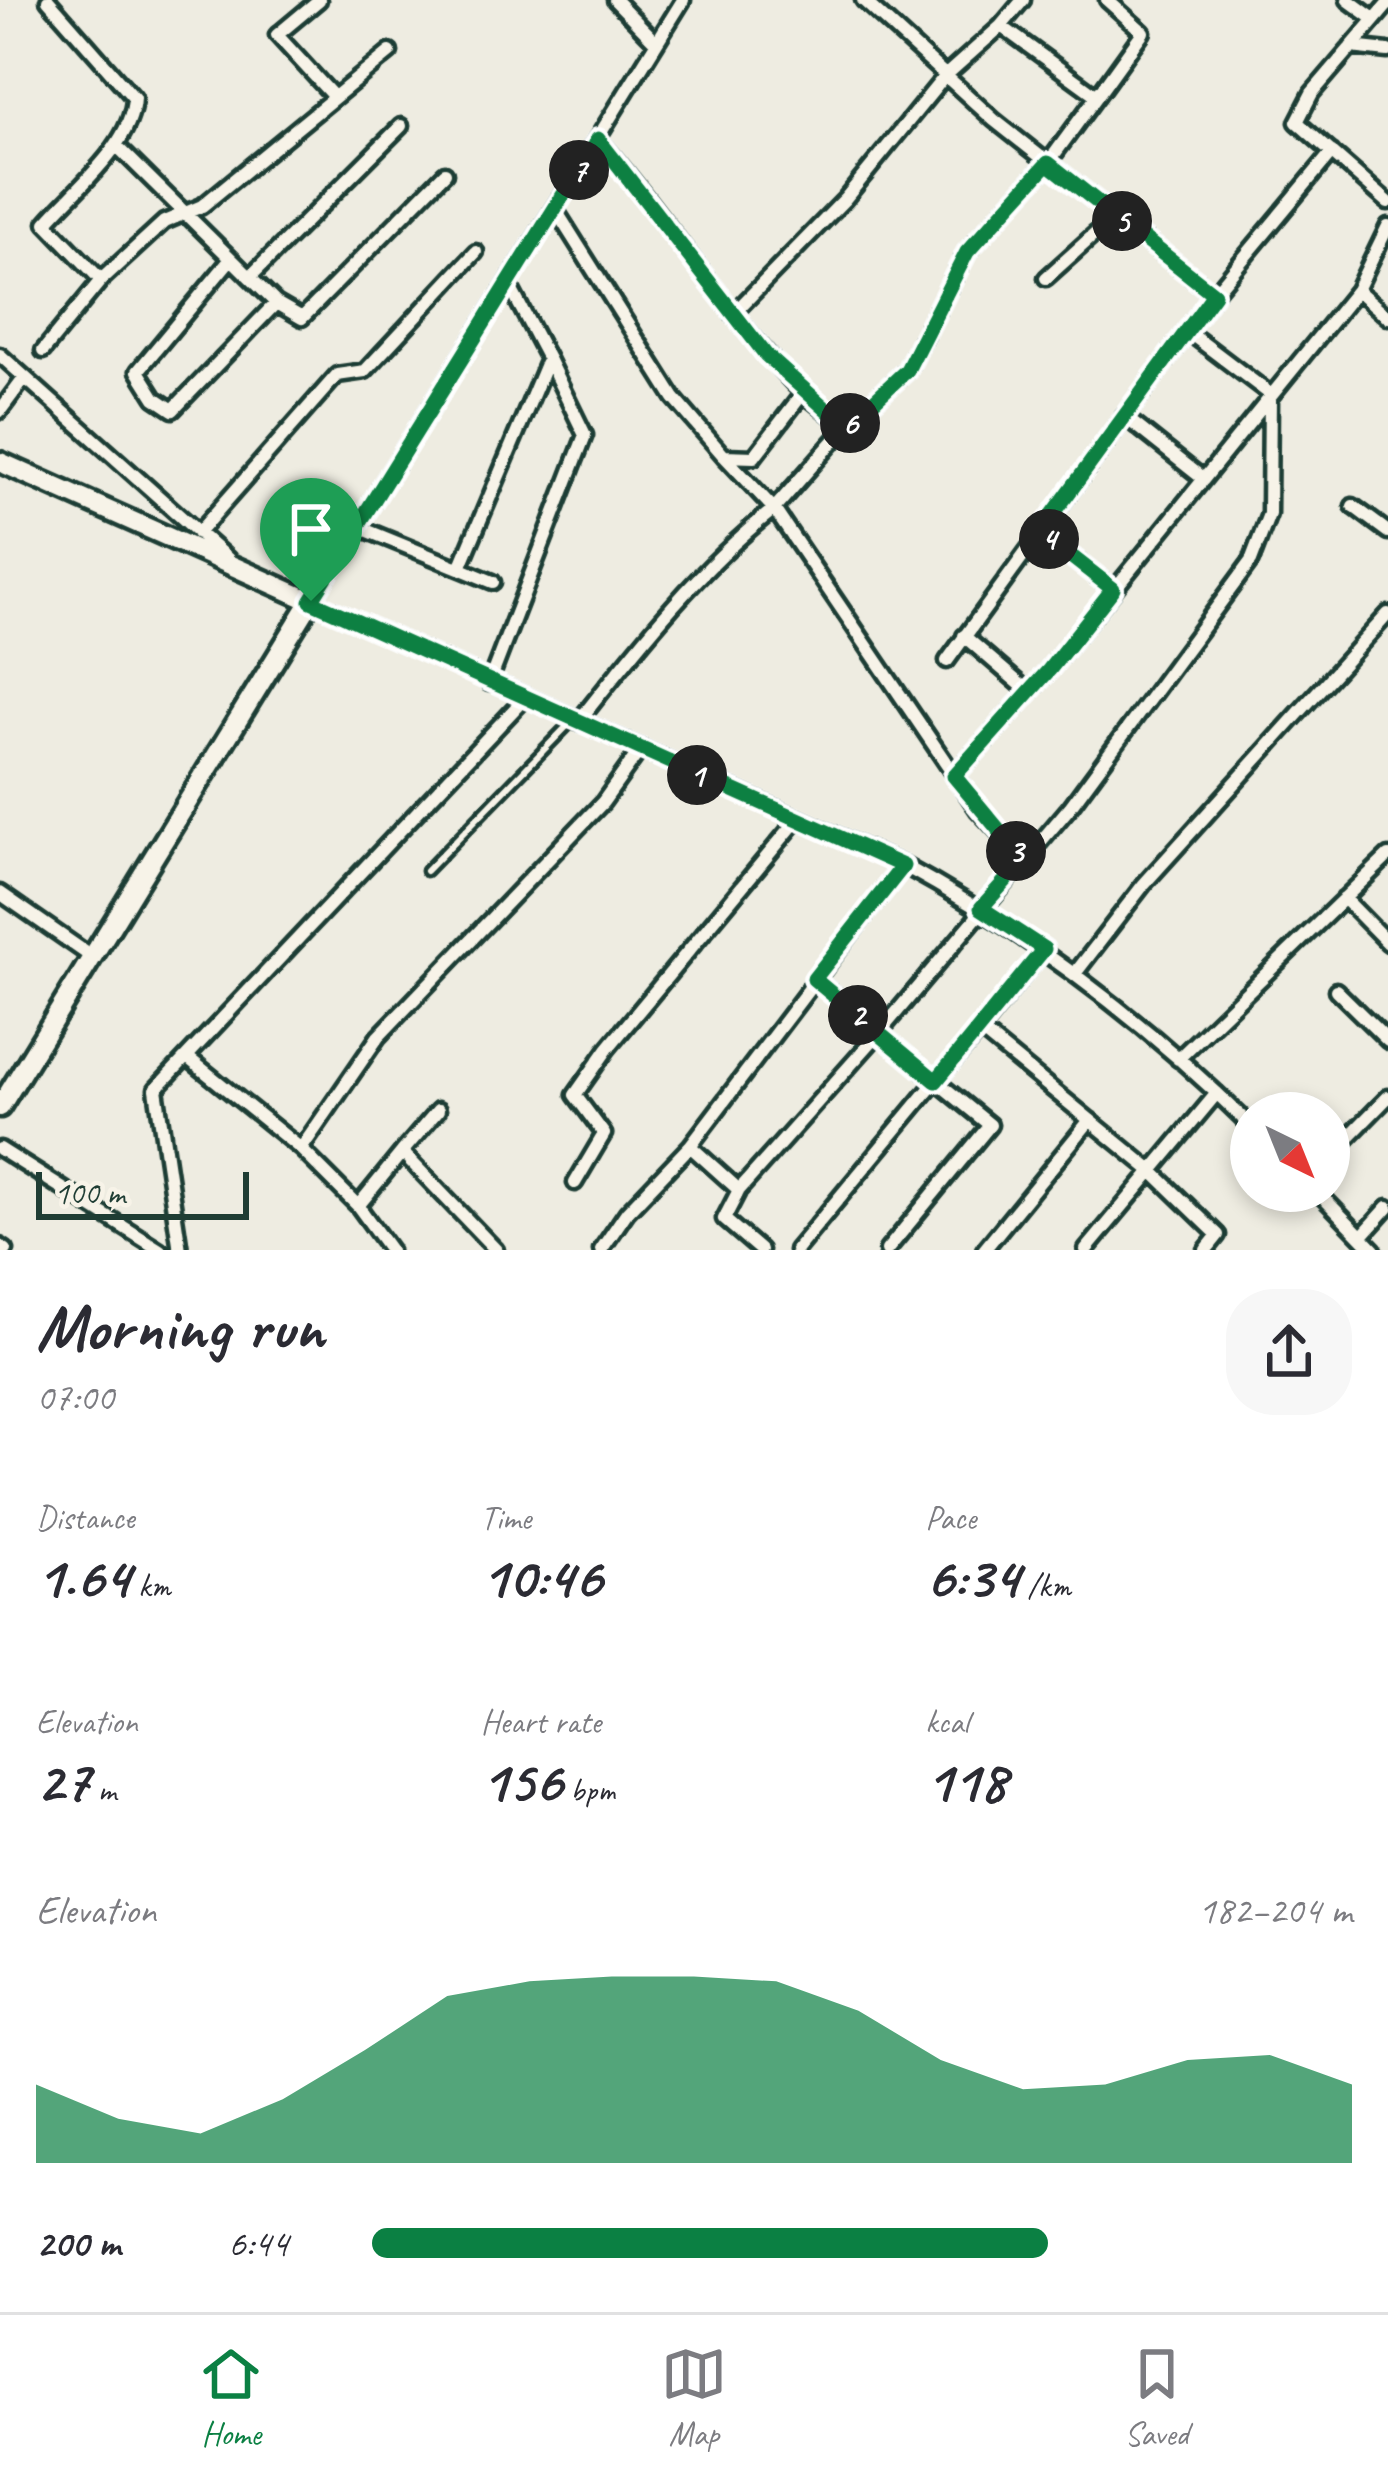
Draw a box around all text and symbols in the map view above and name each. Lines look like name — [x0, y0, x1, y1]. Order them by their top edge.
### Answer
pin: 7 — [549, 140, 609, 200]
text: 7 — [572, 149, 586, 191]
pin: 5 — [1092, 191, 1152, 251]
text: 5 — [1115, 200, 1129, 242]
pin: 6 — [820, 393, 880, 453]
text: 6 — [842, 402, 858, 444]
pin — [260, 478, 362, 601]
icon: arrive — [278, 496, 344, 562]
pin: 4 — [1019, 509, 1079, 569]
text: 4 — [1042, 518, 1056, 560]
pin: 1 — [667, 745, 727, 805]
text: 1 — [690, 754, 704, 796]
pin: 3 — [986, 821, 1046, 881]
text: 3 — [1009, 830, 1023, 872]
pin: 2 — [828, 985, 888, 1045]
text: 2 — [851, 994, 865, 1036]
north arrow — [1230, 1092, 1350, 1212]
map controls — [1230, 1092, 1350, 1212]
scale bar — [36, 1166, 249, 1219]
text: 100 m — [54, 1172, 125, 1214]
text: Morning run — [36, 1286, 324, 1369]
button: share — [1226, 1289, 1352, 1415]
text: 07:00 — [36, 1373, 114, 1422]
text: Distance — [36, 1497, 134, 1539]
text: Time — [481, 1497, 531, 1539]
text: Pace — [925, 1497, 976, 1539]
text: 1.64 — [36, 1539, 130, 1615]
text: 10:46 — [481, 1539, 602, 1615]
text: 6:34 — [925, 1539, 1019, 1615]
text: km — [130, 1565, 170, 1607]
text: /km — [1019, 1565, 1071, 1607]
text: Elevation — [36, 1701, 138, 1743]
text: Heart rate — [481, 1701, 601, 1743]
text: kcal — [925, 1701, 969, 1743]
text: 27 — [36, 1743, 90, 1819]
text: 156 — [481, 1743, 562, 1819]
text: 118 — [925, 1743, 1006, 1819]
text: m — [90, 1769, 116, 1811]
text: bpm — [562, 1769, 615, 1811]
text: Elevation — [36, 1886, 156, 1935]
text: 182–204 m — [1198, 1886, 1352, 1935]
text: 200 m — [36, 2219, 120, 2268]
text: 6:44 — [228, 2219, 288, 2268]
tab: Home — [198, 2341, 264, 2455]
tab: Map — [661, 2341, 727, 2455]
tab: Saved — [1124, 2341, 1190, 2455]

